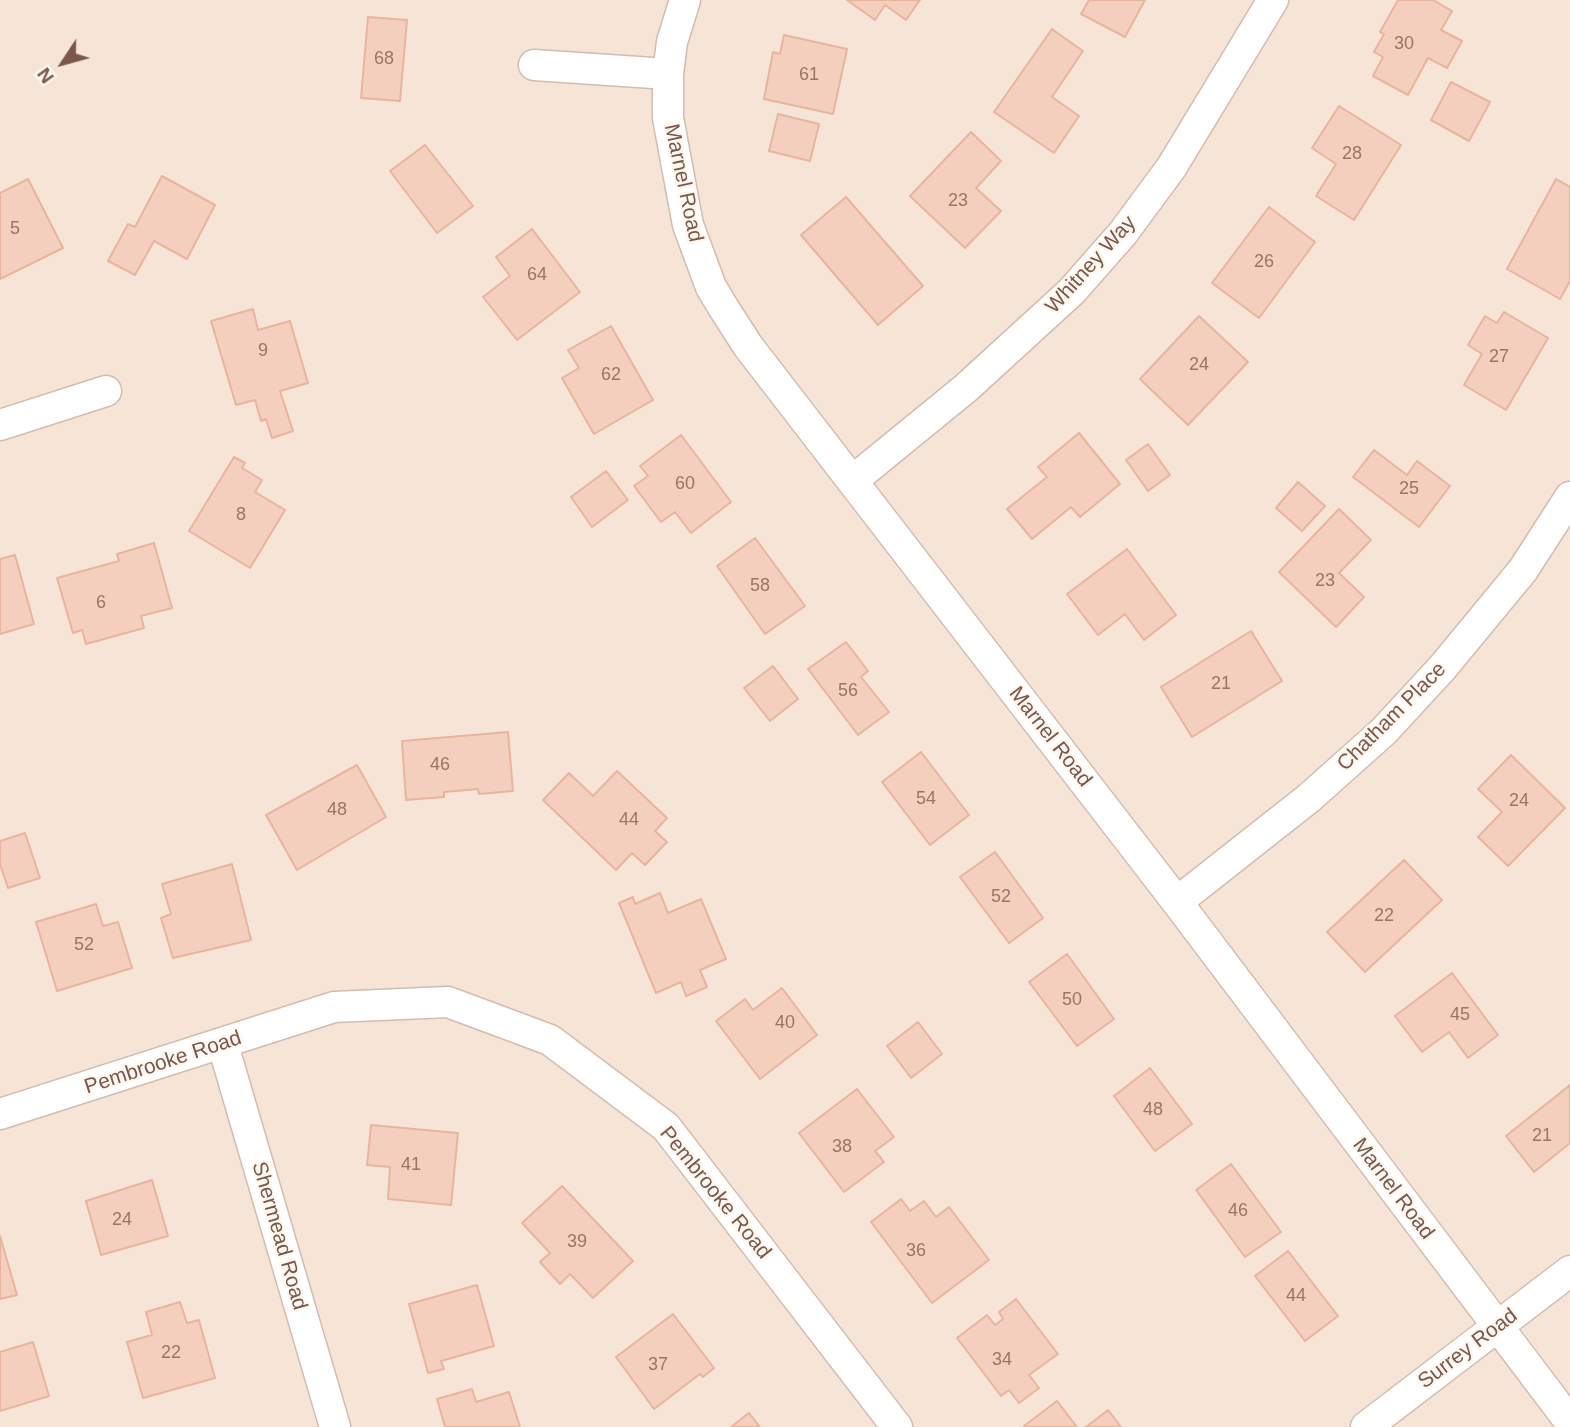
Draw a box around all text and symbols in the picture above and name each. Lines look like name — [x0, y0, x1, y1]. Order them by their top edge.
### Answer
north arrow — [28, 28, 98, 98]
house number: 30 — [1394, 33, 1414, 55]
house number: 68 — [374, 48, 394, 70]
text: N — [33, 64, 58, 87]
house number: 61 — [799, 64, 819, 86]
street label: Marnel Road — [658, 122, 708, 244]
house number: 28 — [1342, 143, 1362, 165]
house number: 23 — [948, 190, 968, 212]
street label: Whitney Way — [1041, 211, 1141, 319]
house number: 5 — [10, 218, 20, 240]
house number: 26 — [1254, 251, 1274, 273]
house number: 64 — [527, 264, 547, 286]
house number: 9 — [258, 340, 268, 362]
house number: 27 — [1489, 346, 1509, 368]
house number: 24 — [1189, 354, 1209, 376]
house number: 62 — [601, 364, 621, 386]
house number: 60 — [675, 473, 695, 495]
house number: 25 — [1399, 478, 1419, 500]
house number: 8 — [236, 504, 246, 526]
house number: 23 — [1315, 570, 1335, 592]
house number: 58 — [750, 575, 770, 597]
house number: 6 — [96, 592, 106, 614]
street label: Chatham Place — [1332, 657, 1452, 777]
house number: 21 — [1211, 673, 1231, 695]
house number: 56 — [838, 680, 858, 702]
street label: Marnel Road — [1003, 682, 1097, 792]
house number: 46 — [430, 754, 450, 776]
house number: 54 — [916, 788, 936, 810]
house number: 24 — [1509, 790, 1529, 812]
house number: 48 — [327, 799, 347, 821]
house number: 44 — [619, 809, 639, 831]
house number: 52 — [991, 886, 1011, 908]
house number: 22 — [1374, 905, 1394, 927]
house number: 52 — [74, 934, 94, 956]
house number: 50 — [1062, 989, 1082, 1011]
house number: 45 — [1450, 1004, 1470, 1026]
house number: 40 — [775, 1012, 795, 1034]
street label: Pembrooke Road — [81, 1026, 245, 1100]
house number: 48 — [1143, 1099, 1163, 1121]
street label: Pembrooke Road — [654, 1122, 776, 1264]
house number: 21 — [1532, 1125, 1552, 1147]
street label: Marnel Road — [1347, 1133, 1439, 1245]
house number: 38 — [832, 1136, 852, 1158]
house number: 41 — [401, 1154, 421, 1176]
street label: Shermead Road — [246, 1159, 312, 1313]
house number: 46 — [1228, 1200, 1248, 1222]
house number: 24 — [112, 1209, 132, 1231]
house number: 39 — [567, 1231, 587, 1253]
house number: 36 — [906, 1240, 926, 1262]
house number: 44 — [1286, 1285, 1306, 1307]
street label: Surrey Road — [1413, 1303, 1523, 1395]
house number: 22 — [161, 1342, 181, 1364]
house number: 34 — [992, 1349, 1012, 1371]
house number: 37 — [648, 1354, 668, 1376]

